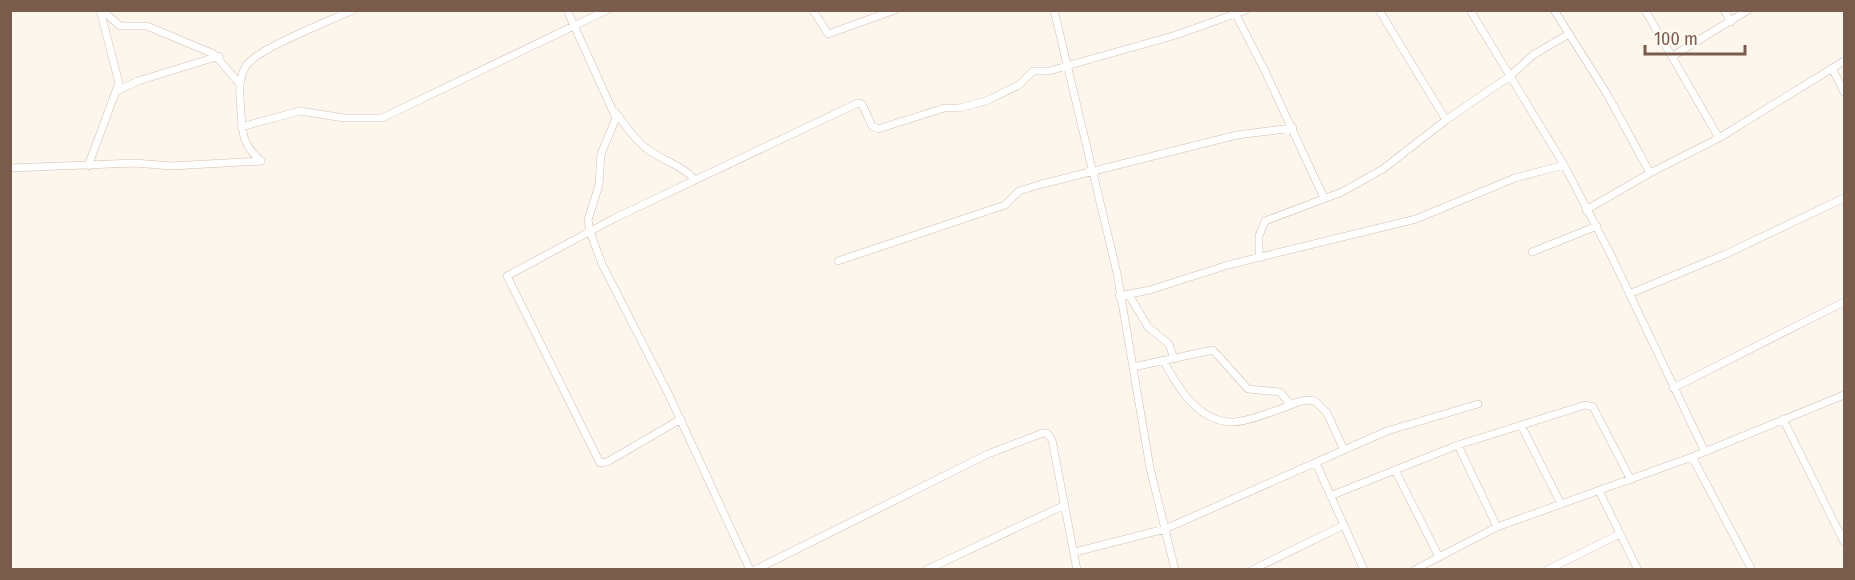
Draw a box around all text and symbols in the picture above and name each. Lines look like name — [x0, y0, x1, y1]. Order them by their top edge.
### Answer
scale bar — [1645, 18, 1746, 56]
text: 100 m — [1654, 28, 1698, 50]

